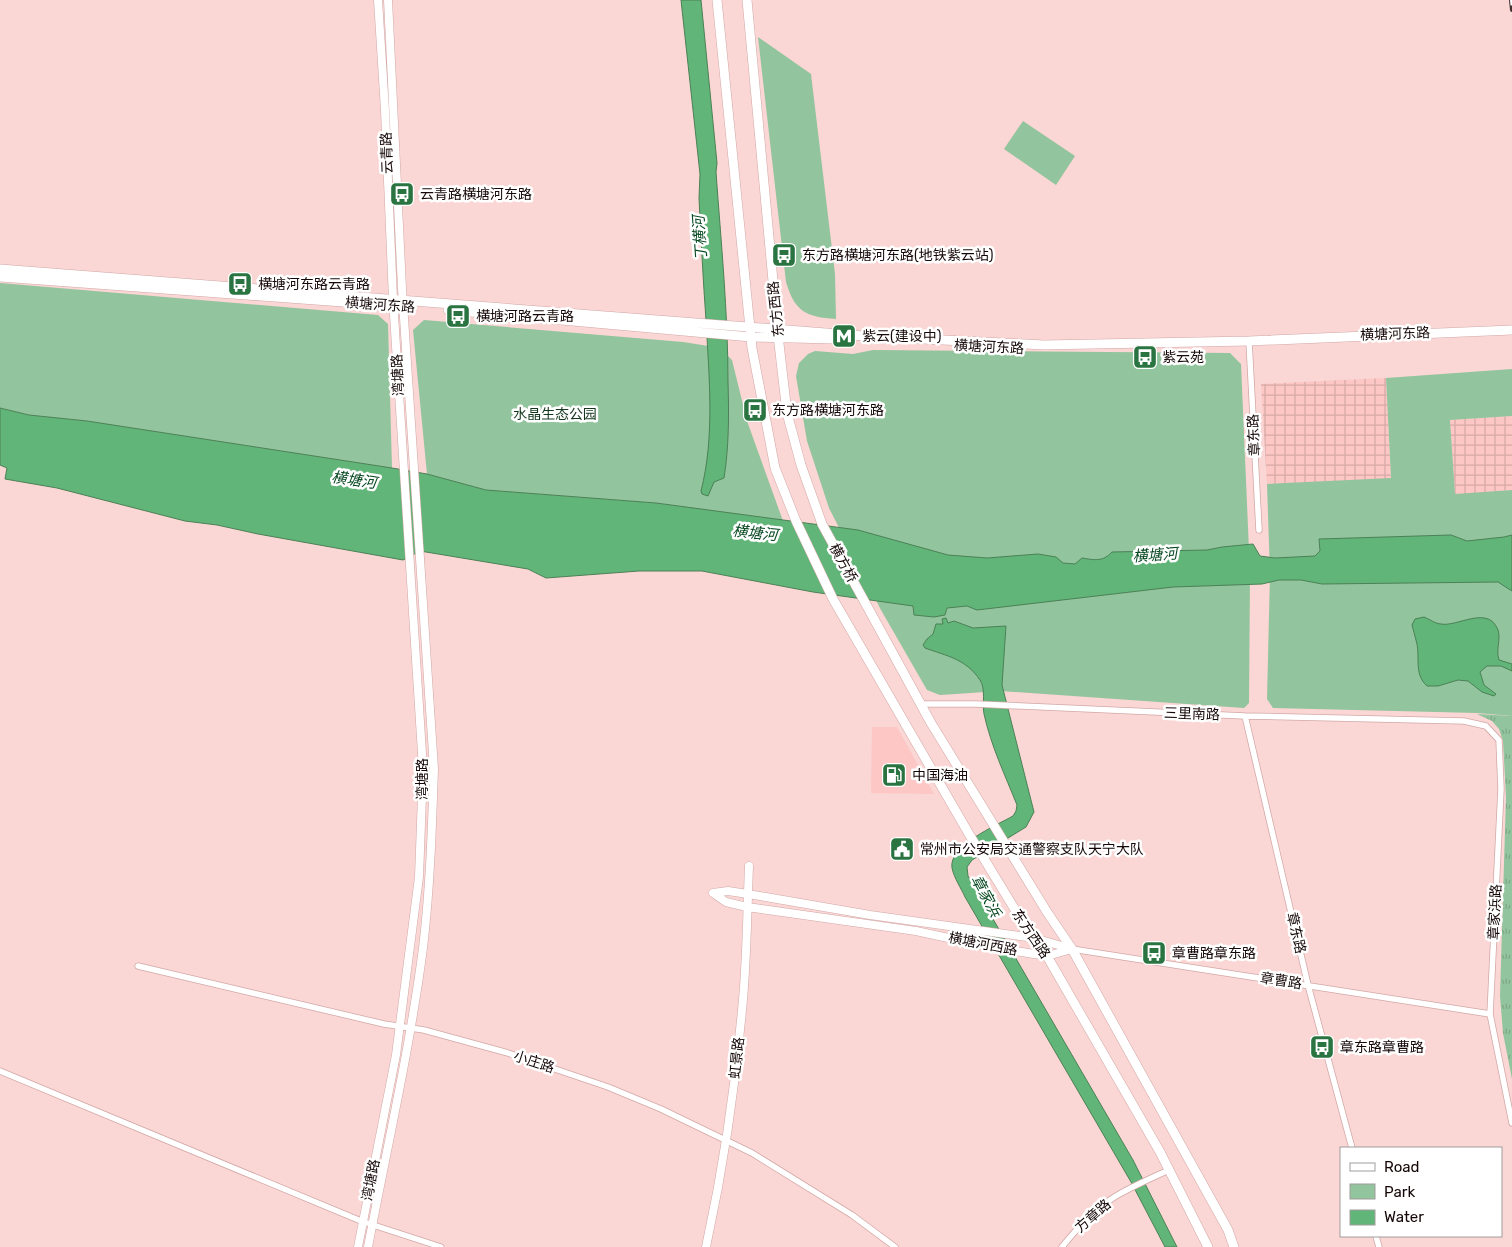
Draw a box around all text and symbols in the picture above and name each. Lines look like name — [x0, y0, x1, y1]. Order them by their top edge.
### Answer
street label: 云青路 — [378, 132, 396, 174]
bus stop icon: 云青路横塘河东路 — [389, 181, 415, 207]
place label: 云青路横塘河东路 — [420, 186, 532, 203]
water label: 丁横河 — [689, 212, 711, 261]
bus stop icon: 东方路横塘河东路(地铁紫云站) — [771, 242, 797, 268]
place label: 东方路横塘河东路(地铁紫云站) — [802, 247, 994, 264]
bus stop icon: 横塘河东路云青路 — [227, 271, 253, 297]
place label: 横塘河东路云青路 — [258, 276, 370, 293]
street label: 东方西路 — [765, 280, 787, 338]
street label: 横塘河东路 — [344, 294, 416, 316]
bus stop icon: 横塘河路云青路 — [445, 303, 471, 329]
place label: 横塘河路云青路 — [476, 308, 574, 325]
metro station icon: 紫云(建设中) — [831, 323, 857, 349]
street label: 横塘河东路 — [1360, 324, 1430, 344]
place label: 紫云(建设中) — [862, 328, 942, 345]
street label: 横塘河东路 — [954, 337, 1024, 357]
bus stop icon: 紫云苑 — [1132, 344, 1158, 370]
place label: 紫云苑 — [1162, 349, 1204, 366]
street label: 湾塘路 — [388, 354, 408, 396]
bus stop icon: 东方路横塘河东路 — [742, 397, 768, 423]
place label: 东方路横塘河东路 — [772, 402, 884, 419]
park label: 水晶生态公园 — [513, 406, 597, 423]
street label: 章东路 — [1244, 414, 1264, 456]
water label: 横塘河 — [330, 468, 380, 492]
water label: 横塘河 — [732, 522, 781, 545]
street label: 横方桥 — [825, 541, 861, 585]
water label: 横塘河 — [1132, 544, 1181, 566]
street label: 三里南路 — [1164, 705, 1220, 723]
street label: 湾塘路 — [414, 758, 431, 800]
fuel station icon: 中国海油 — [881, 762, 907, 788]
place label: 中国海油 — [912, 767, 968, 784]
public building icon: 常州市公安局交通警察支队天宁大队 — [889, 836, 915, 862]
place label: 常州市公安局交通警察支队天宁大队 — [920, 841, 1144, 858]
water label: 章家浜 — [967, 872, 1005, 922]
street label: 章家浜路 — [1485, 884, 1505, 940]
street label: 东方西路 — [1008, 906, 1054, 962]
street label: 章东路 — [1283, 911, 1309, 955]
street label: 横塘河西路 — [947, 929, 1019, 959]
bus stop icon: 章曹路章东路 — [1141, 940, 1167, 966]
place label: 章曹路章东路 — [1172, 945, 1256, 962]
street label: 章曹路 — [1259, 969, 1303, 993]
bus stop icon: 章东路章曹路 — [1309, 1034, 1335, 1060]
street label: 虹景路 — [726, 1036, 748, 1080]
place label: 章东路章曹路 — [1340, 1039, 1424, 1056]
street label: 小庄路 — [511, 1047, 557, 1077]
legend — [1340, 1147, 1502, 1237]
street label: 湾塘路 — [359, 1158, 383, 1202]
text: Road — [1384, 1158, 1420, 1176]
text: Park — [1384, 1183, 1415, 1201]
street label: 方章路 — [1072, 1196, 1114, 1236]
text: Water — [1384, 1208, 1424, 1226]

